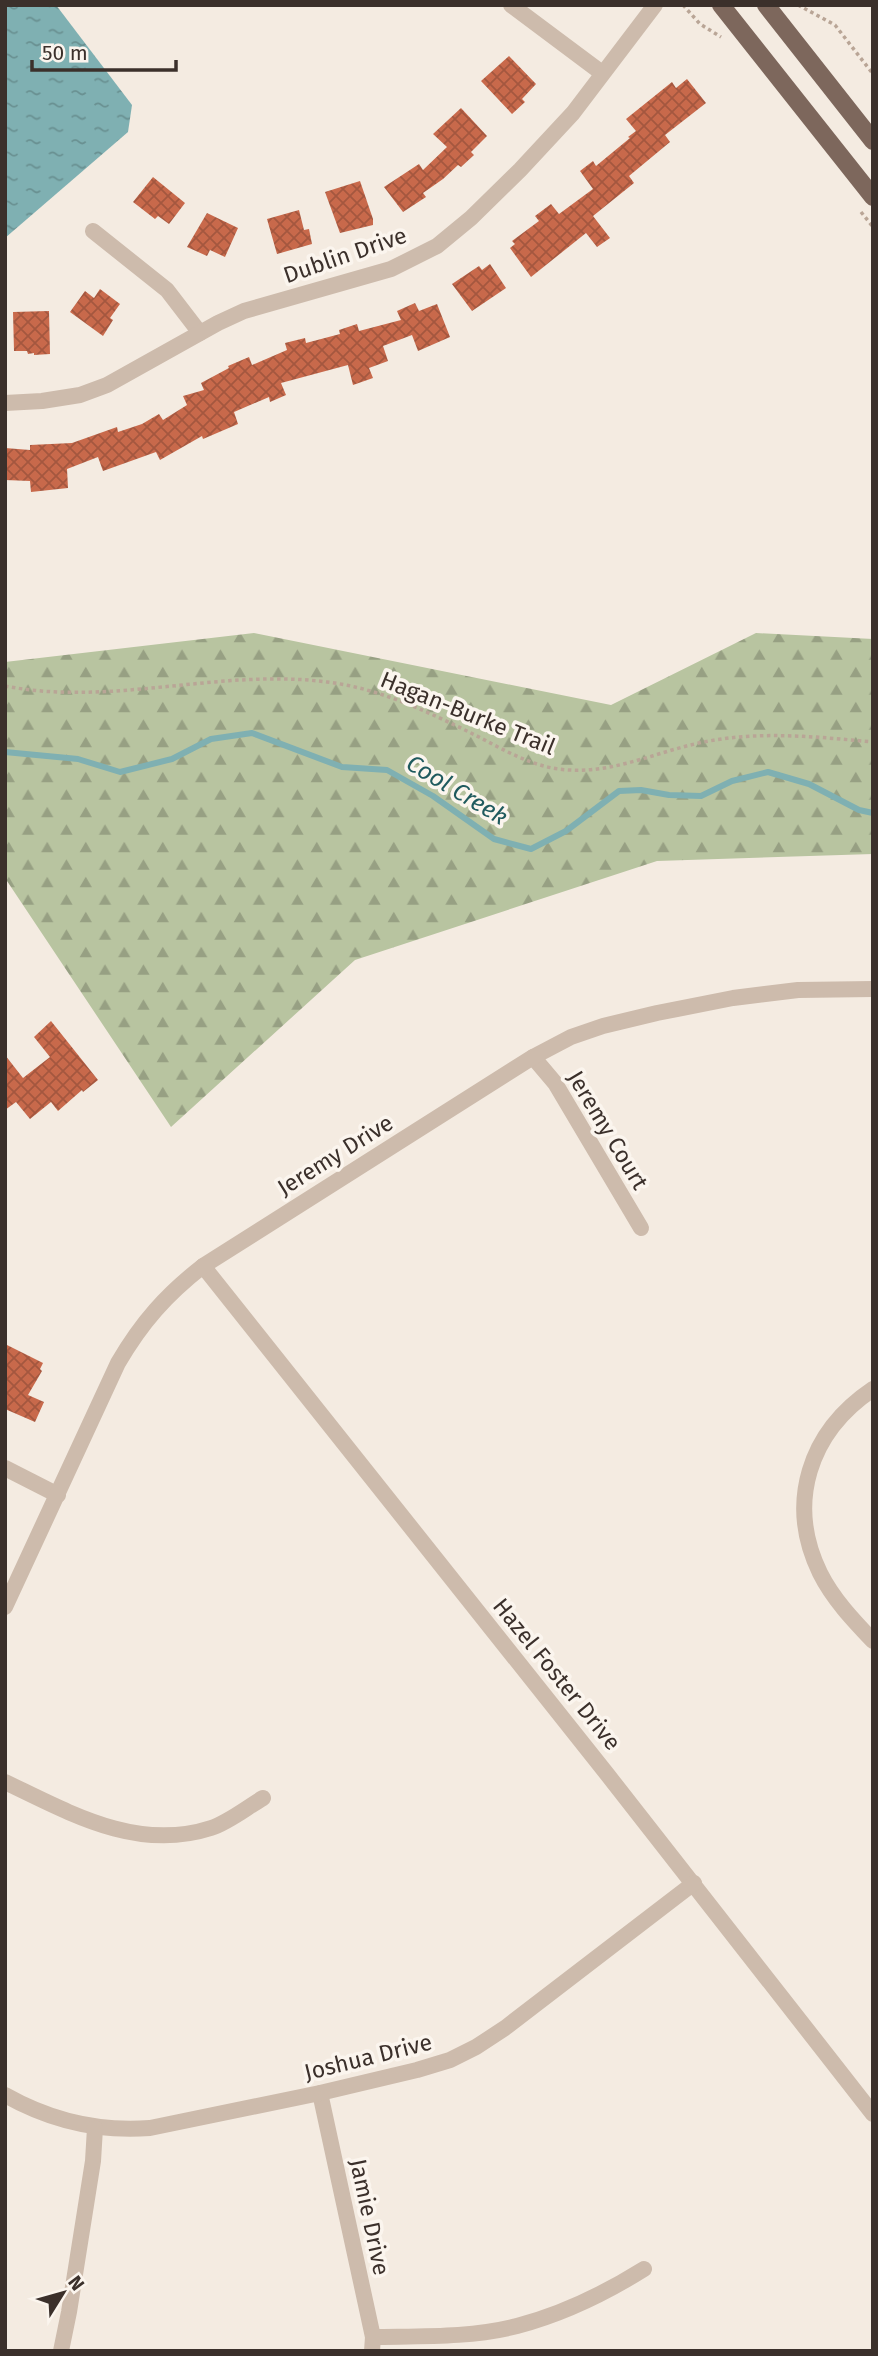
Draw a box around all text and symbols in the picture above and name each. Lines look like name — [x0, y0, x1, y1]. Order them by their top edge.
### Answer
scale bar — [32, 28, 175, 72]
text: 50 m — [42, 40, 88, 66]
street label: Dublin Drive — [280, 221, 410, 289]
street label: Hagan-Burke Trail — [376, 665, 560, 761]
water label: Cool Creek — [401, 749, 513, 831]
street label: Jeremy Court — [562, 1066, 655, 1195]
street label: Jeremy Drive — [272, 1108, 398, 1202]
street label: Hazel Foster Drive — [487, 1592, 627, 1756]
street label: Joshua Drive — [301, 2028, 435, 2086]
street label: Jamie Drive — [344, 2156, 396, 2278]
north arrow — [28, 2258, 98, 2328]
text: N — [63, 2271, 89, 2295]

